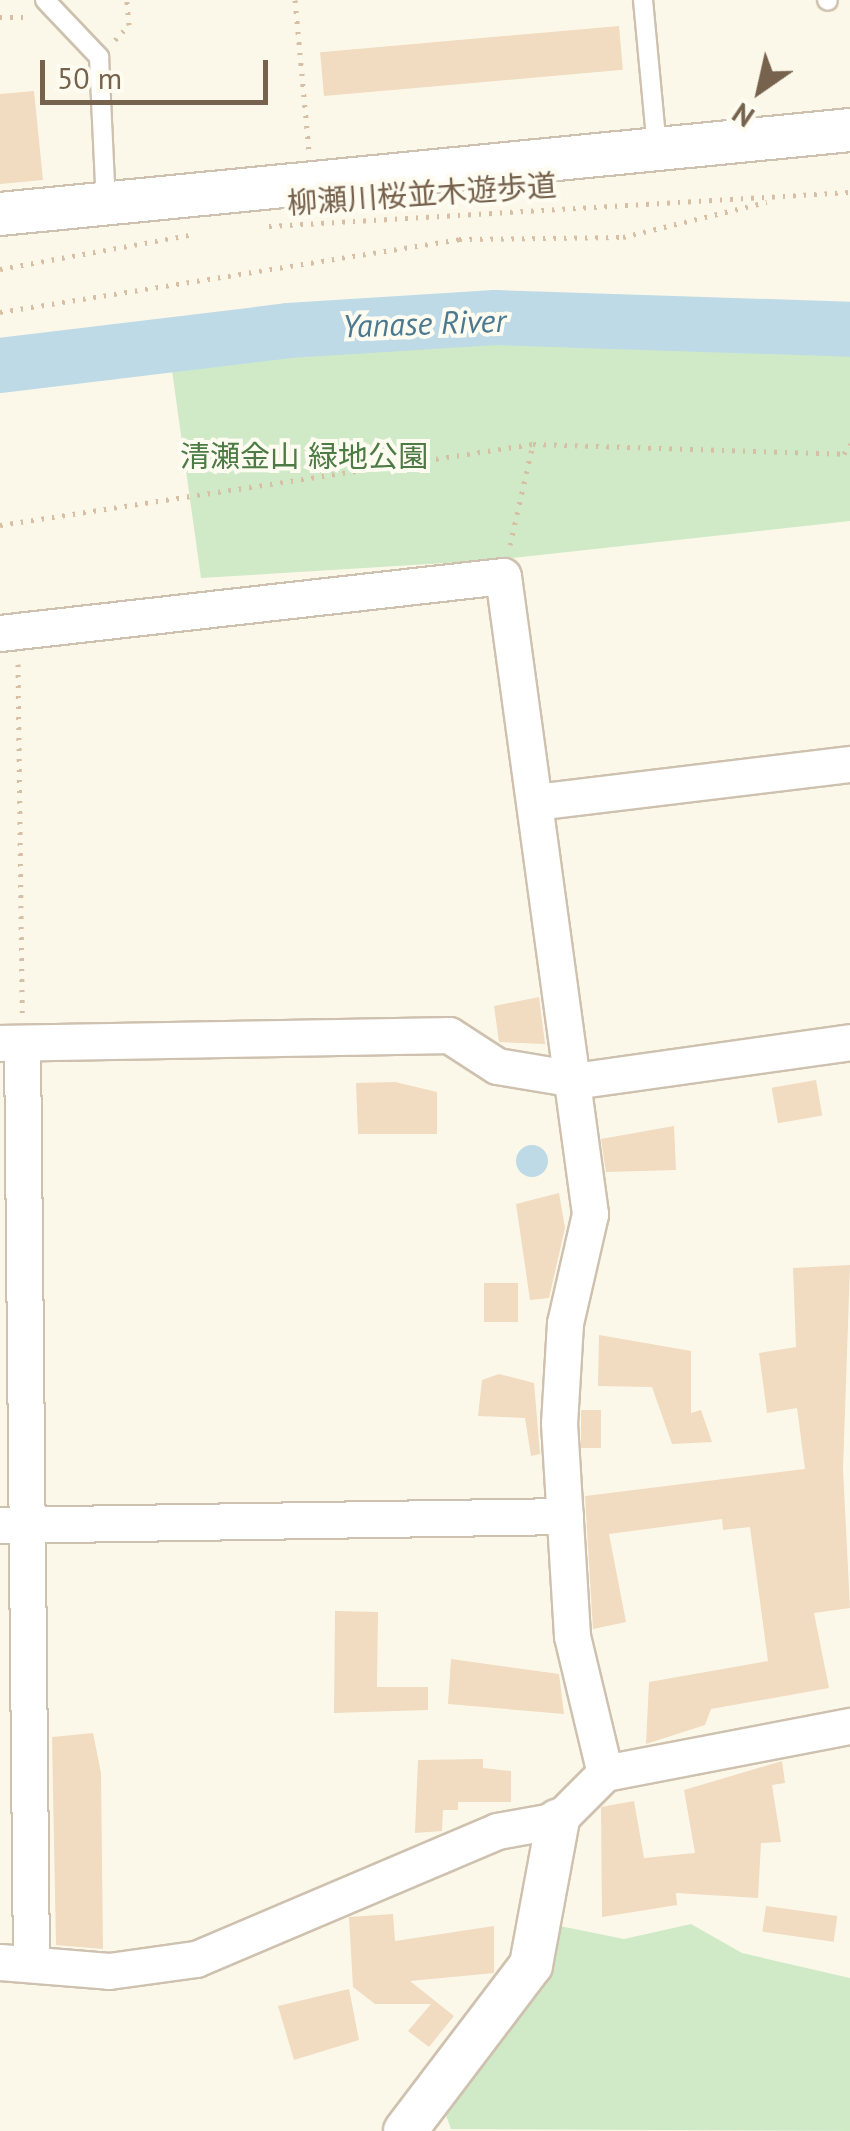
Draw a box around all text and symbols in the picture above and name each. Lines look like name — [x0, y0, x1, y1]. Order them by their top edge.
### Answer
scale bar — [45, 40, 272, 102]
north arrow — [710, 40, 810, 140]
text: 50 m — [57, 58, 122, 97]
text: N — [725, 95, 761, 136]
street label: 柳瀬川桜並木遊歩道 — [286, 167, 558, 221]
water label: Yanase River — [342, 301, 506, 345]
park label: 清瀬金山 緑地公園 — [180, 438, 428, 474]

